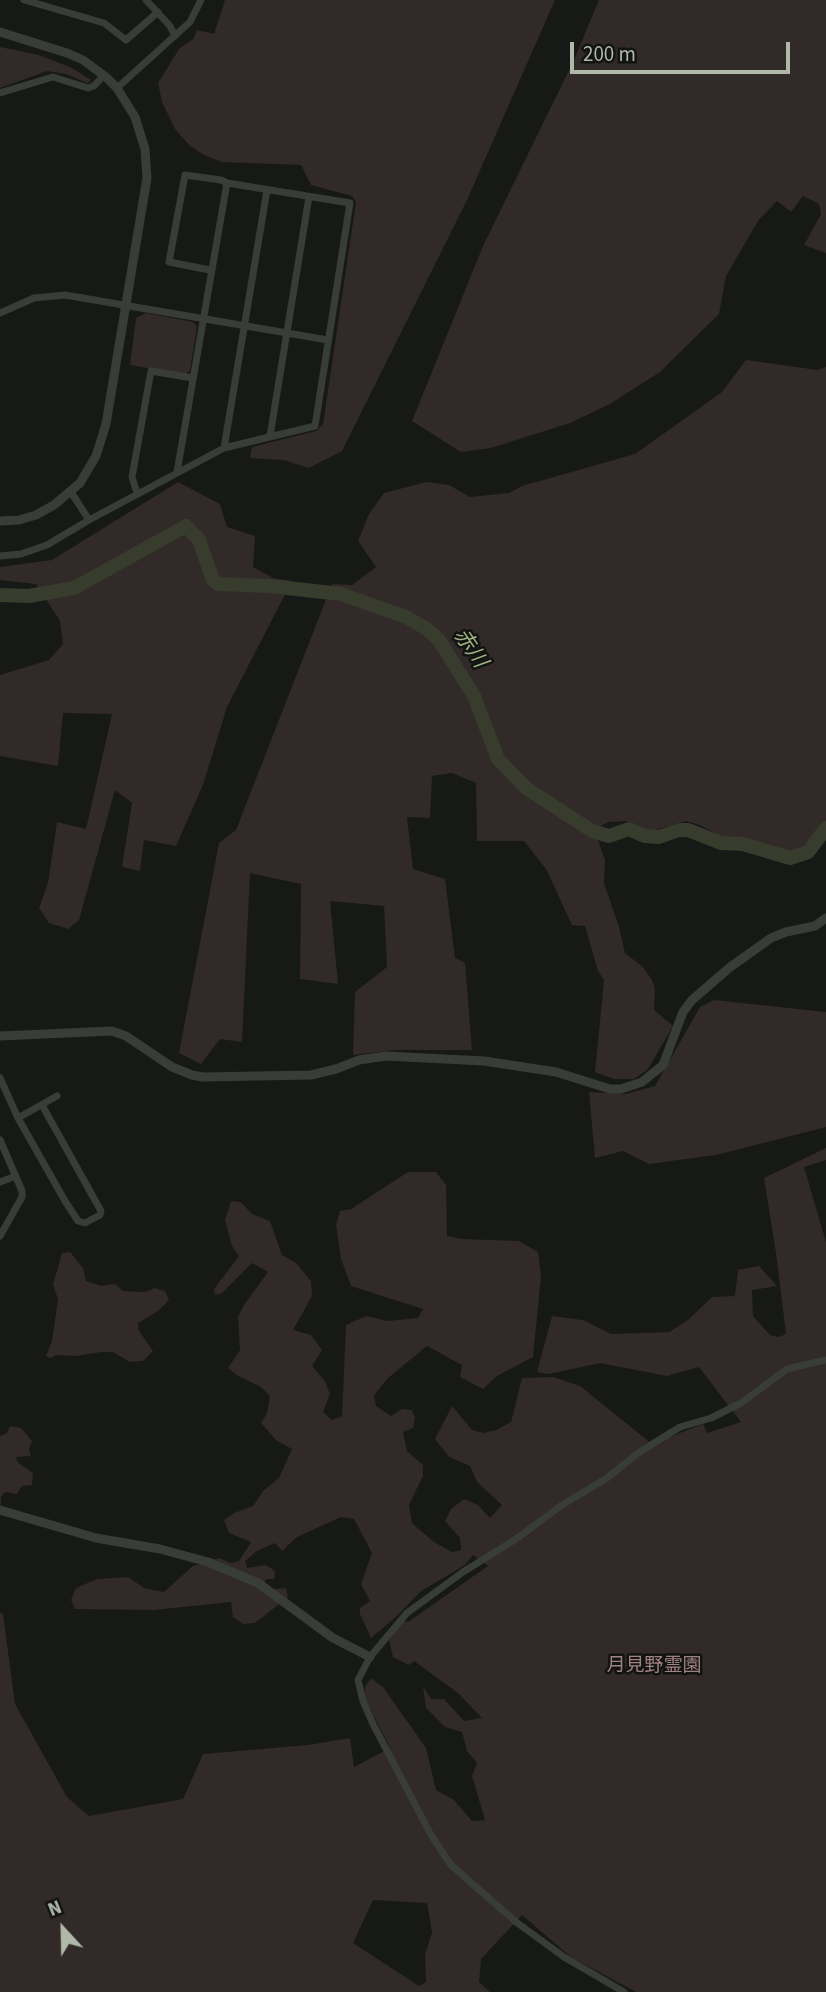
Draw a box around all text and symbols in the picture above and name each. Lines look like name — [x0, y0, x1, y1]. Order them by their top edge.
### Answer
scale bar — [574, 28, 794, 72]
text: 200 m — [583, 39, 636, 69]
water label: 赤川 — [447, 625, 491, 673]
park label: 月見野霊園 — [607, 1656, 701, 1678]
north arrow — [28, 1894, 98, 1964]
text: N — [44, 1894, 66, 1924]

